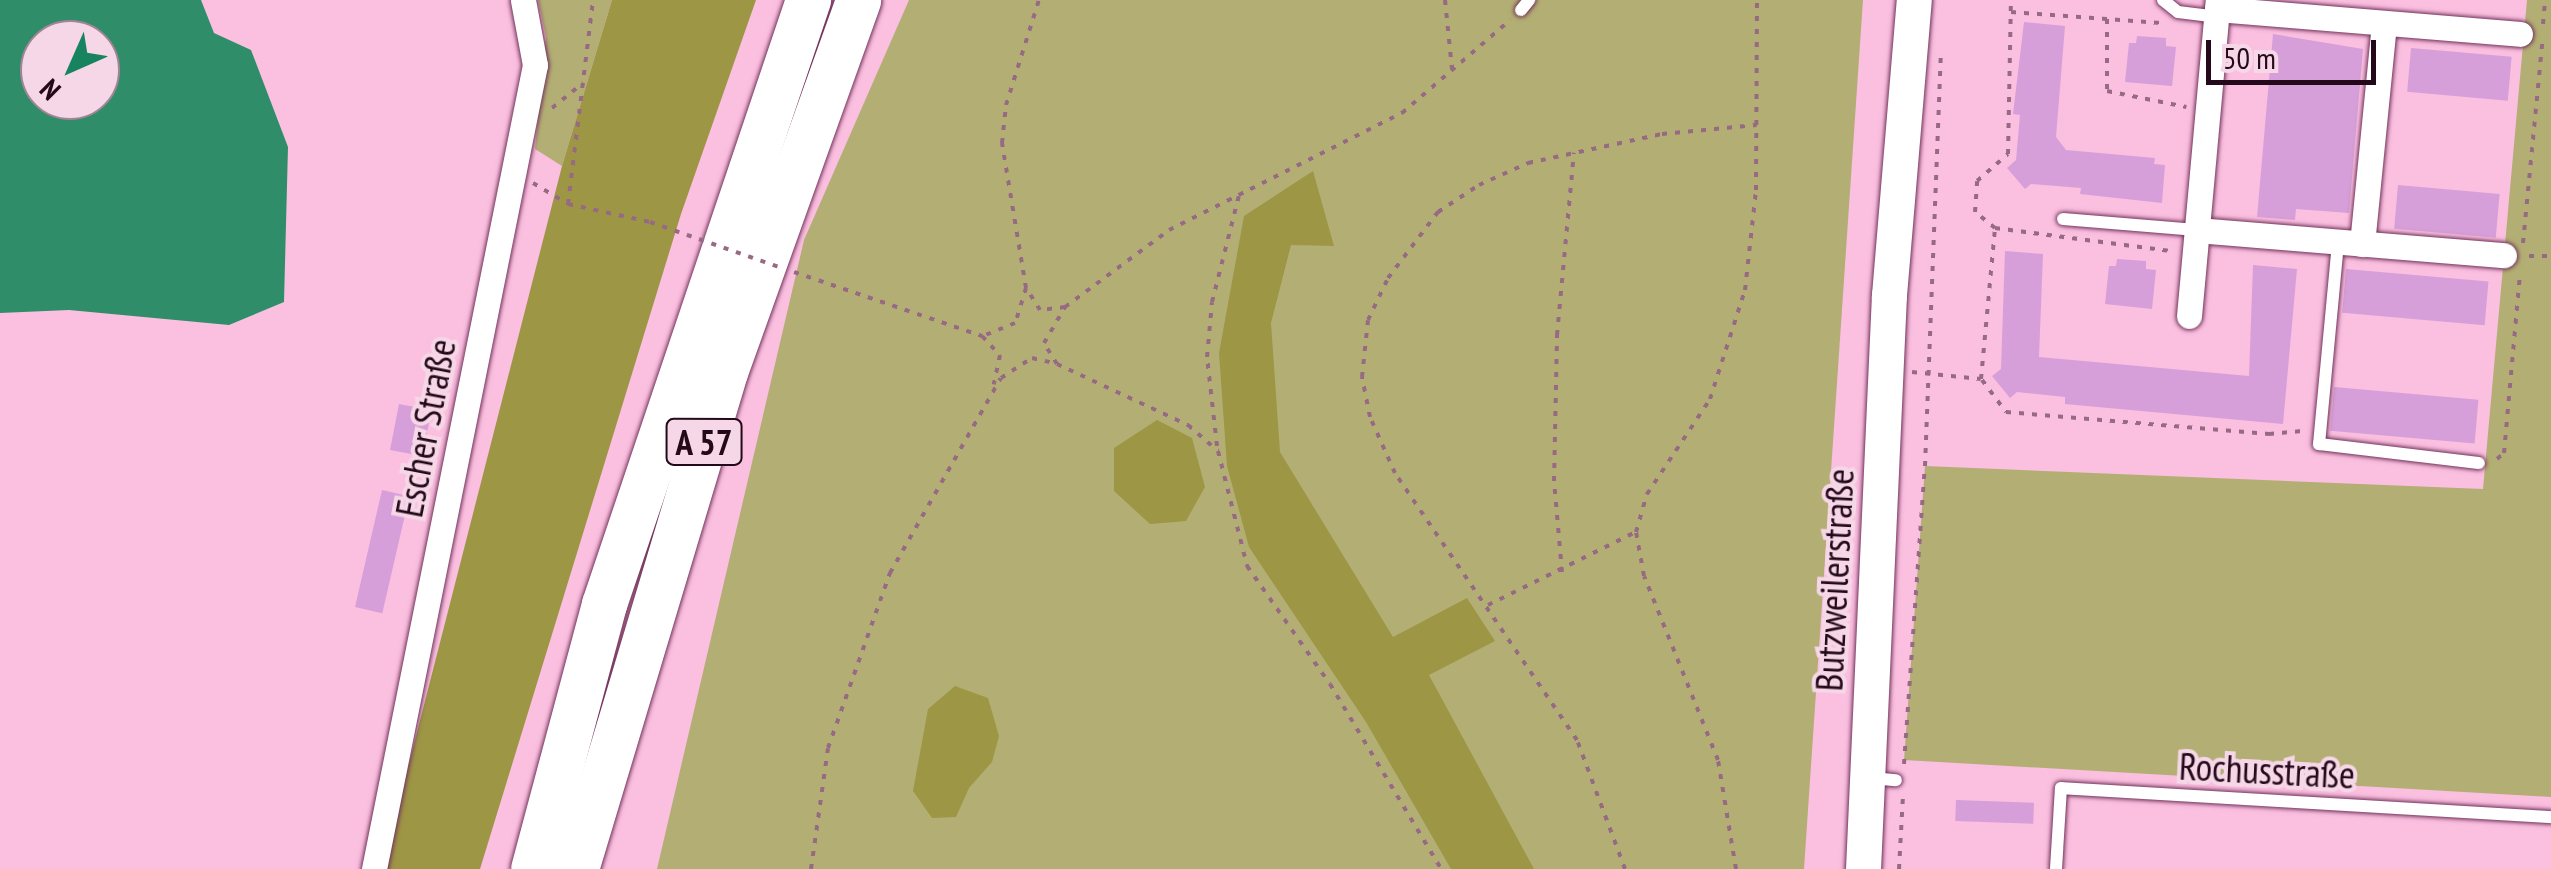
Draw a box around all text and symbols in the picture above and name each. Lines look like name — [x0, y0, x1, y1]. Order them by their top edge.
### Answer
north arrow — [20, 20, 120, 120]
scale bar — [2211, 20, 2381, 82]
text: 50 m — [2223, 38, 2276, 77]
text: N — [31, 72, 68, 109]
street label: Escher Straße — [385, 335, 465, 521]
road number: A 57 — [664, 412, 744, 472]
street label: Butzweilerstraße — [1805, 468, 1863, 692]
street label: Rochusstraße — [2178, 743, 2356, 797]

